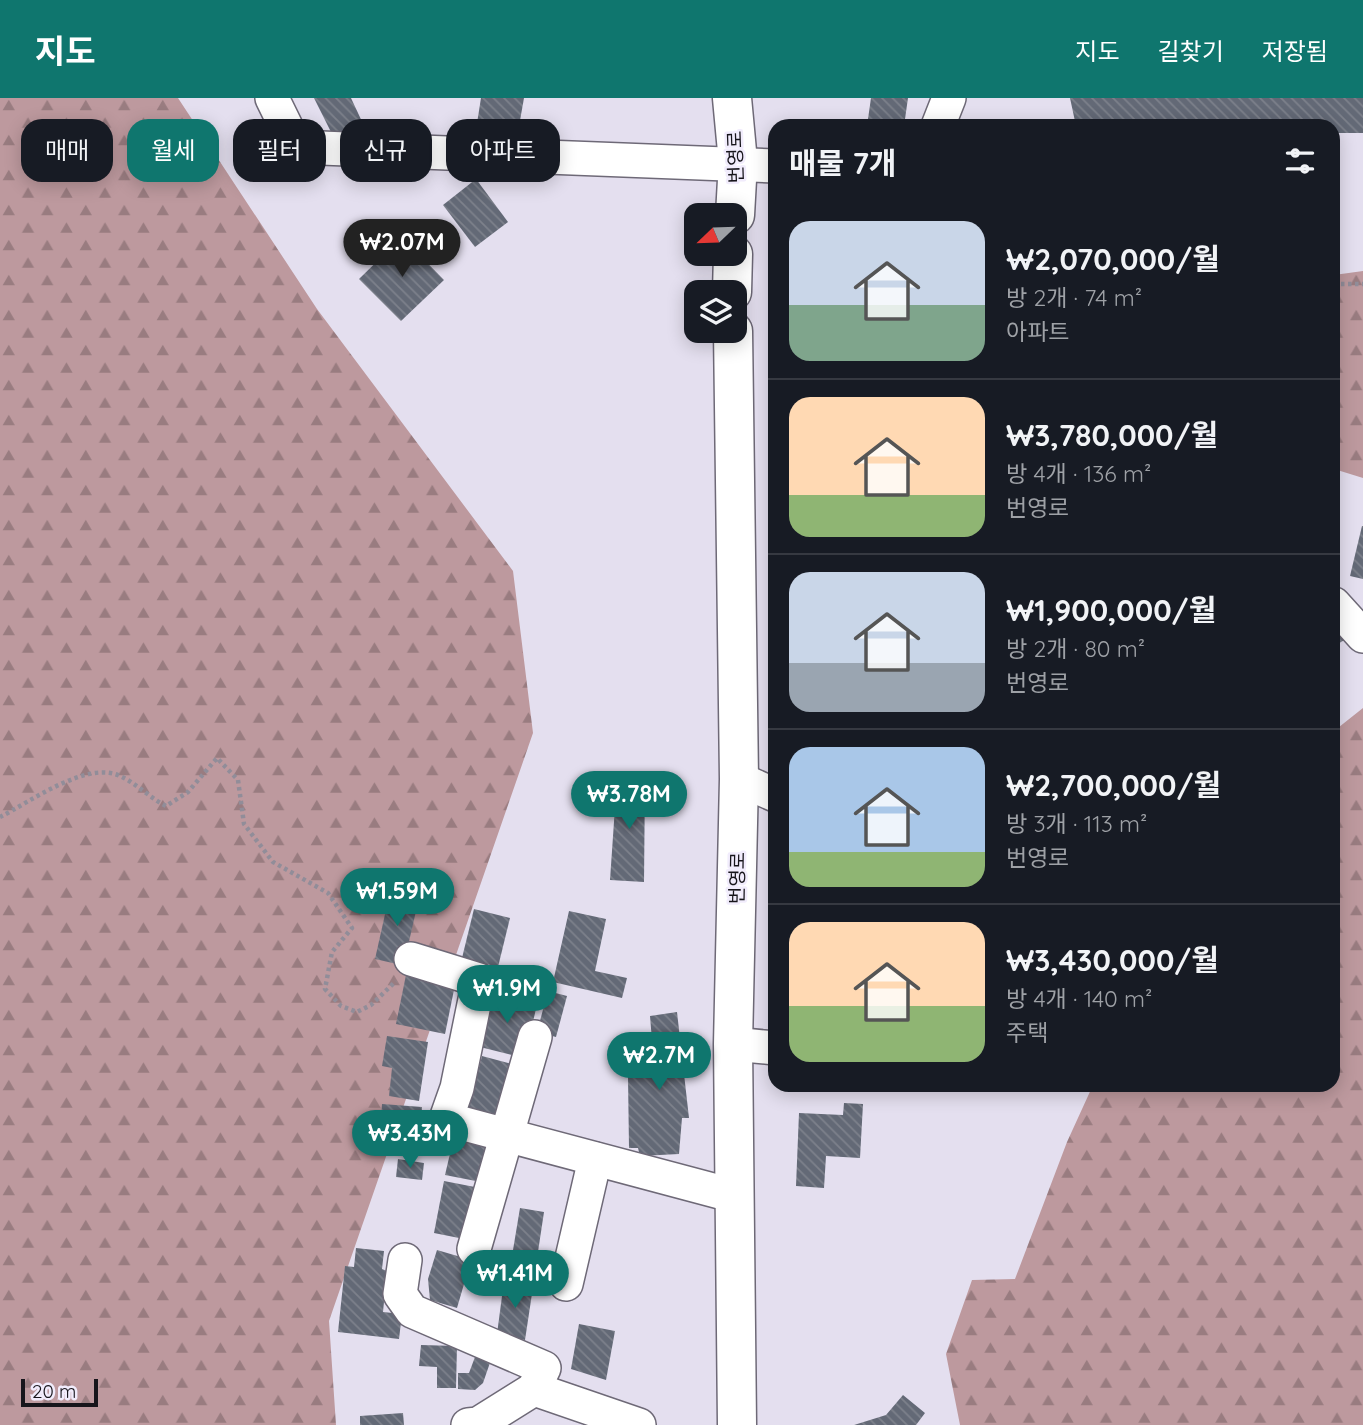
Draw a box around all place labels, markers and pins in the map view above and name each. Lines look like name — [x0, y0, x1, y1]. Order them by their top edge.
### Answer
pin: ₩2.07M — [345, 220, 459, 279]
pin: ₩3.78M — [572, 772, 686, 831]
pin: ₩1.59M — [340, 868, 454, 928]
pin: ₩1.9M — [458, 965, 556, 1025]
pin: ₩2.7M — [610, 1032, 708, 1092]
pin: ₩3.43M — [353, 1110, 467, 1170]
pin: ₩1.41M — [458, 1250, 572, 1310]

